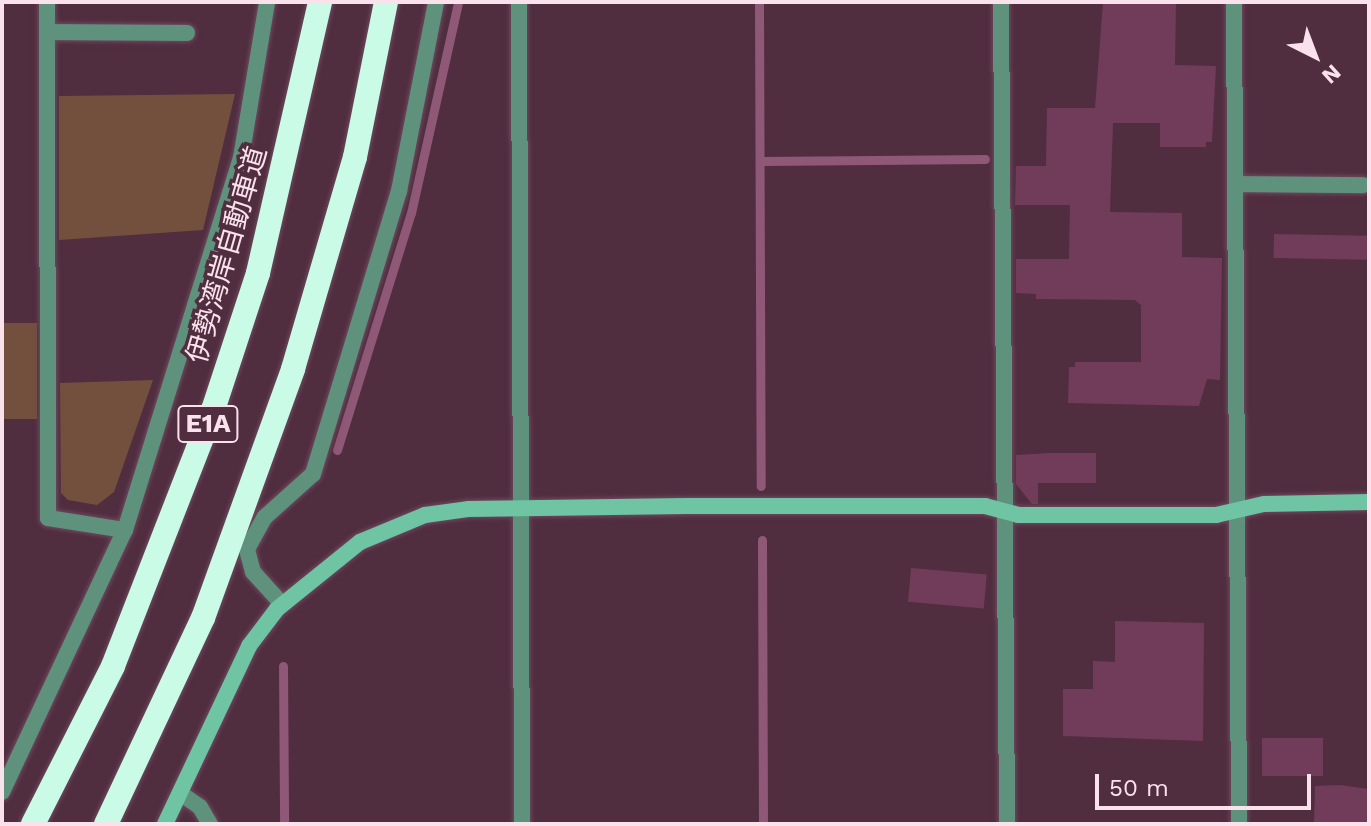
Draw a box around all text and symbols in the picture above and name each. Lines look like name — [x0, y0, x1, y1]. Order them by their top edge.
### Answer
north arrow — [1275, 16, 1355, 96]
text: N — [1317, 59, 1346, 89]
street label: 伊勢湾岸自動車道 — [180, 143, 274, 367]
road number: E1A — [176, 402, 240, 446]
scale bar — [1099, 758, 1315, 808]
text: 50 m — [1109, 774, 1169, 802]

